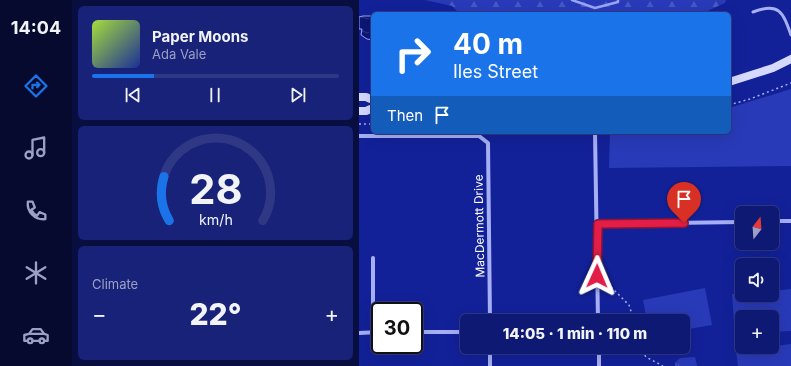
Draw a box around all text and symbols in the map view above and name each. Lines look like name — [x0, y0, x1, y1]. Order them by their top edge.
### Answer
text: 14:04 — [11, 17, 61, 38]
text: Paper Moons — [152, 27, 248, 46]
text: 40 m — [453, 27, 523, 61]
icon: right — [387, 28, 439, 80]
text: Ada Vale — [152, 46, 206, 62]
text: Iles Street — [453, 61, 538, 82]
icon: directions — [22, 72, 50, 100]
icon: previous — [122, 84, 144, 106]
icon: pause — [204, 84, 226, 106]
icon: next — [287, 84, 309, 106]
icon: arrive — [431, 104, 453, 126]
text: Then — [387, 106, 423, 125]
icon: music — [22, 134, 50, 162]
text: 28 — [189, 164, 242, 214]
street label: MacDermott Drive — [471, 174, 487, 278]
pin — [667, 182, 701, 223]
icon: arrive — [673, 188, 695, 210]
icon: phone — [22, 197, 50, 225]
north arrow — [735, 206, 779, 250]
map controls — [735, 206, 779, 354]
text: km/h — [199, 211, 232, 228]
position arrow — [576, 255, 618, 297]
button: sound — [735, 258, 779, 302]
icon: climate — [22, 259, 50, 287]
text: Climate — [92, 276, 138, 292]
text: 22° — [189, 296, 242, 332]
text: − — [92, 301, 107, 327]
text: + — [324, 301, 339, 327]
speed limit sign: 30 — [371, 302, 423, 354]
button: + — [735, 310, 779, 354]
icon: car — [22, 321, 50, 349]
text: 14:05 · 1 min · 110 m — [503, 324, 647, 343]

